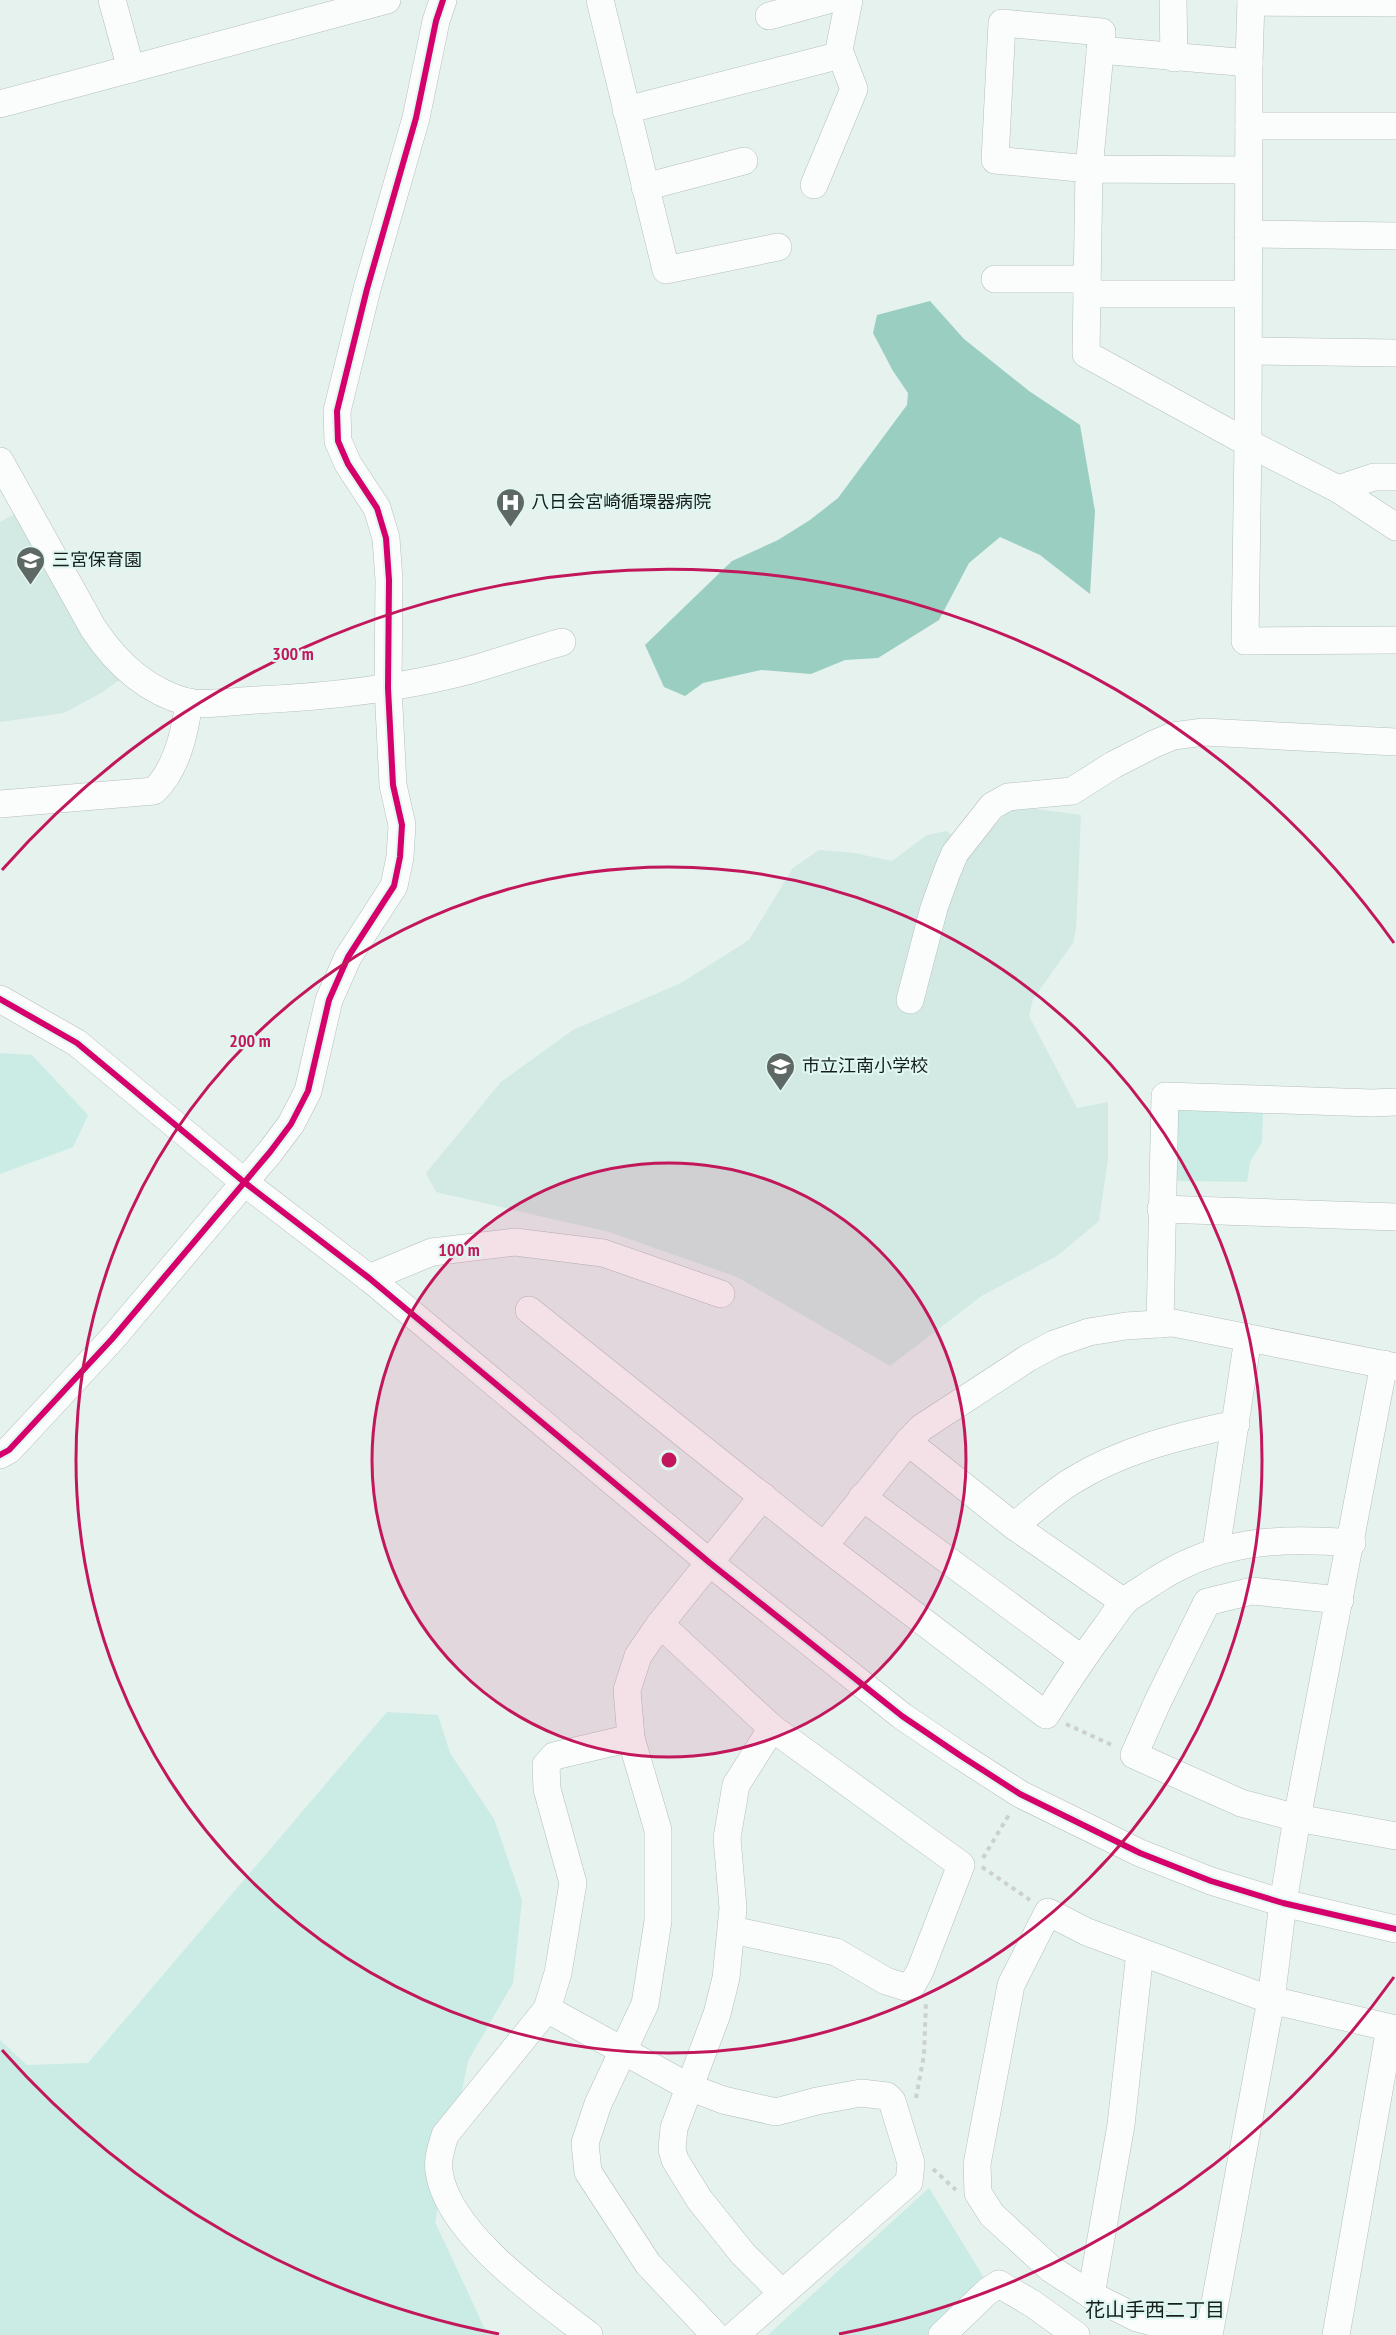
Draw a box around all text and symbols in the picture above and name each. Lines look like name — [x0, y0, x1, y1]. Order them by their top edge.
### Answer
hospital icon: 八日会宮崎循環器病院 — [494, 486, 526, 528]
place label: 八日会宮崎循環器病院 — [531, 490, 711, 513]
school or university icon: 三宮保育園 — [15, 544, 47, 586]
place label: 三宮保育園 — [52, 548, 142, 571]
text: 300 m — [272, 642, 314, 665]
text: 200 m — [229, 1029, 271, 1052]
school or university icon: 市立江南小学校 — [765, 1050, 797, 1092]
place label: 市立江南小学校 — [802, 1054, 928, 1077]
text: 100 m — [438, 1238, 480, 1261]
centre of rings — [659, 1450, 679, 1470]
district label: 花山手西二丁目 — [1085, 2297, 1225, 2323]

